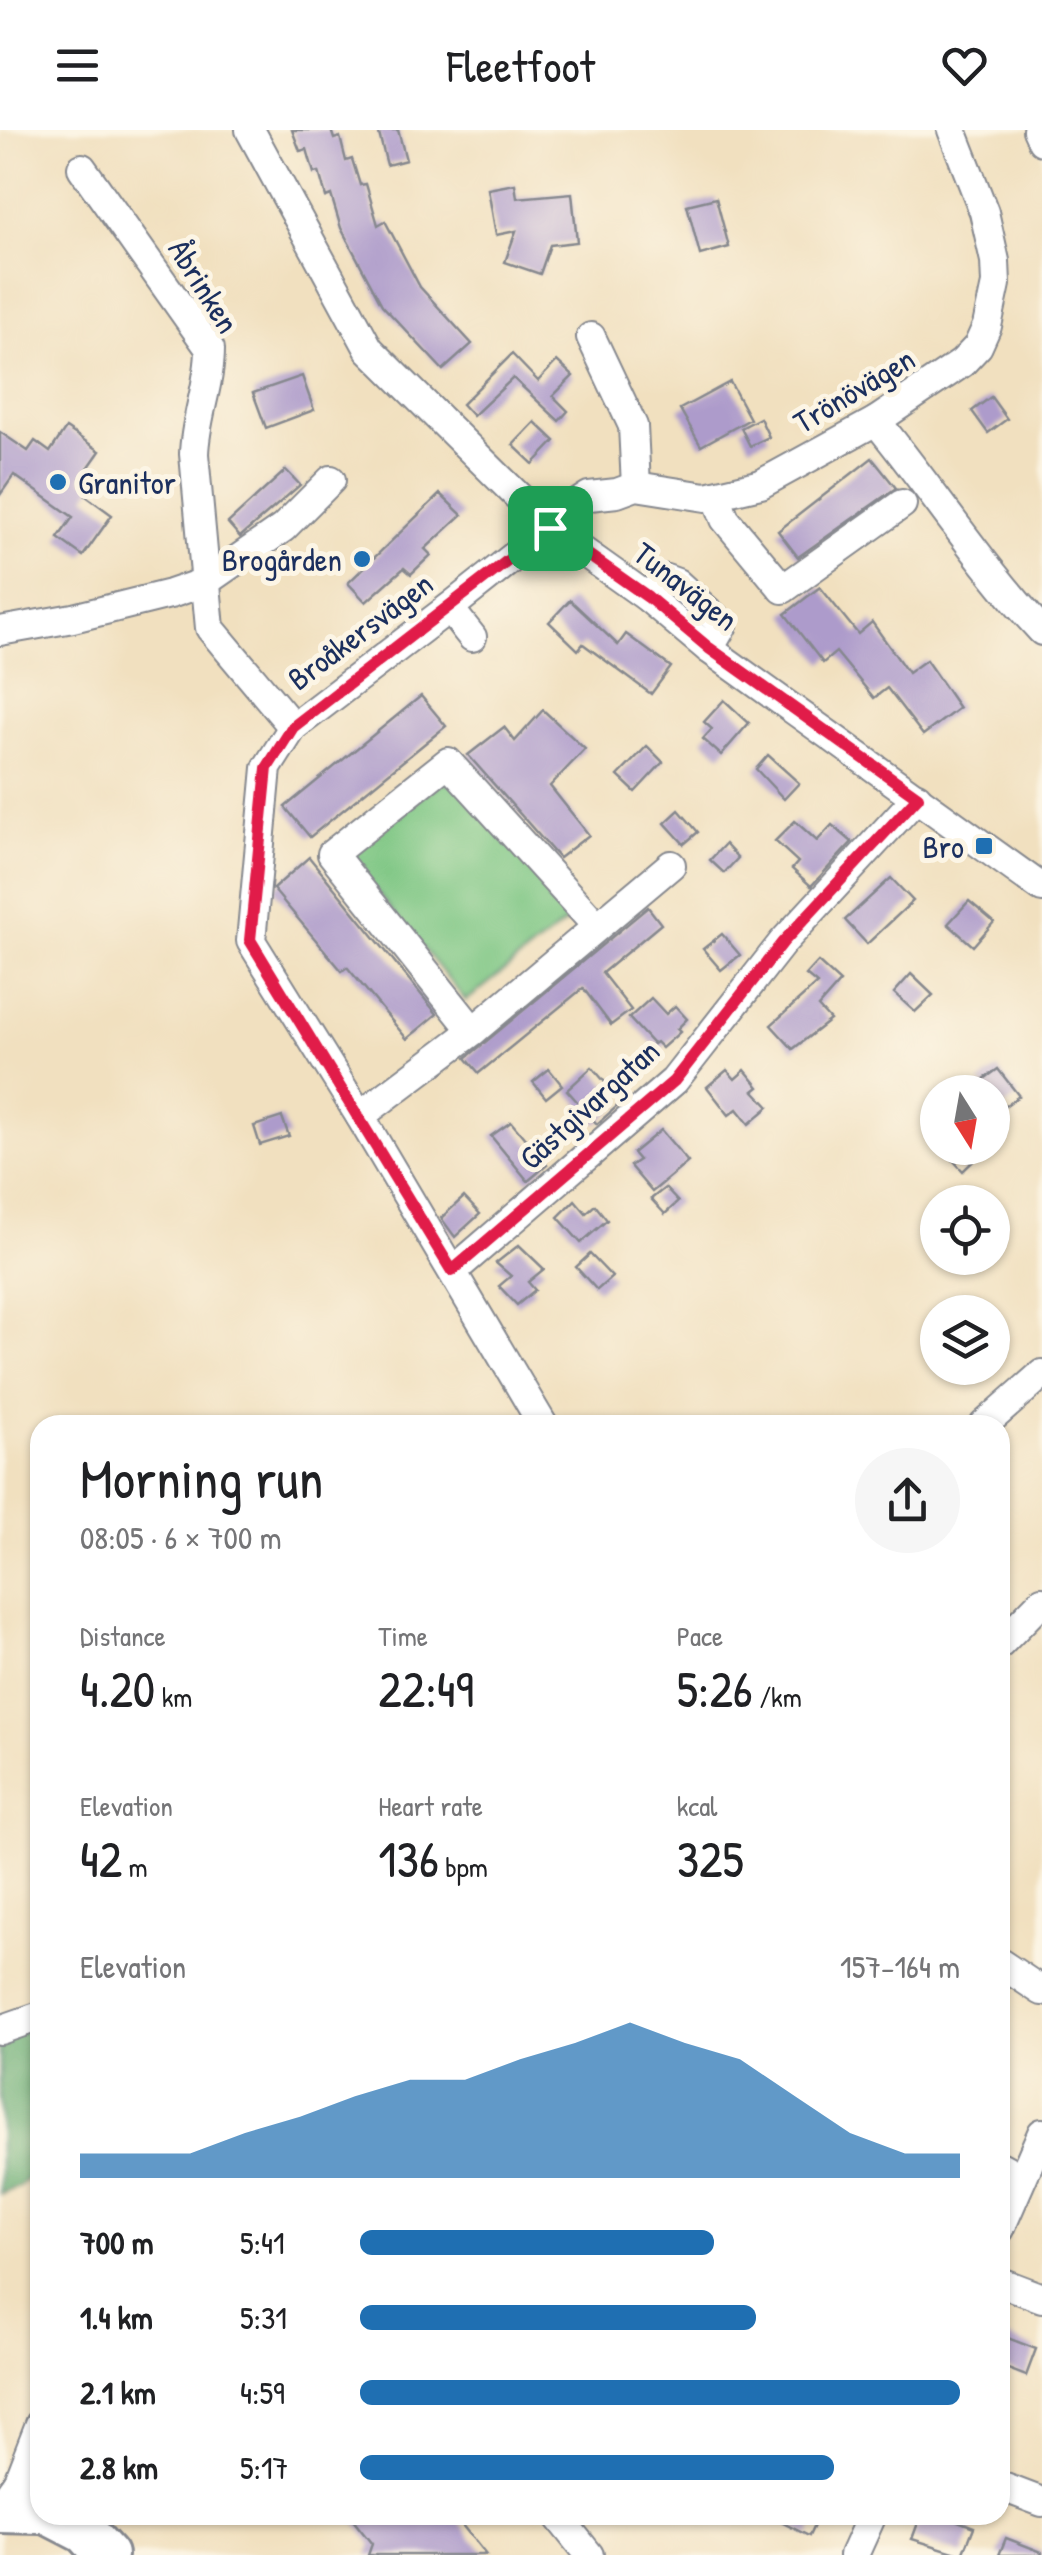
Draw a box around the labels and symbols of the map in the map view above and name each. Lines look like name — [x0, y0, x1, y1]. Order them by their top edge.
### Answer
street label: Åbrinken — [158, 231, 250, 341]
street label: Trönövägen — [785, 337, 923, 443]
place label: Granitor — [78, 461, 176, 504]
marker: Granitor — [47, 471, 69, 493]
pin — [508, 486, 593, 571]
street label: Tunavägen — [625, 532, 747, 640]
place label: Brogården — [222, 538, 342, 581]
marker: Brogården — [351, 548, 373, 570]
street label: Broåkersvägen — [279, 562, 441, 700]
place label: Bro — [923, 825, 964, 868]
marker: Bro — [973, 835, 995, 857]
street label: Gästgivargatan — [510, 1029, 668, 1179]
north arrow — [920, 1075, 1010, 1165]

